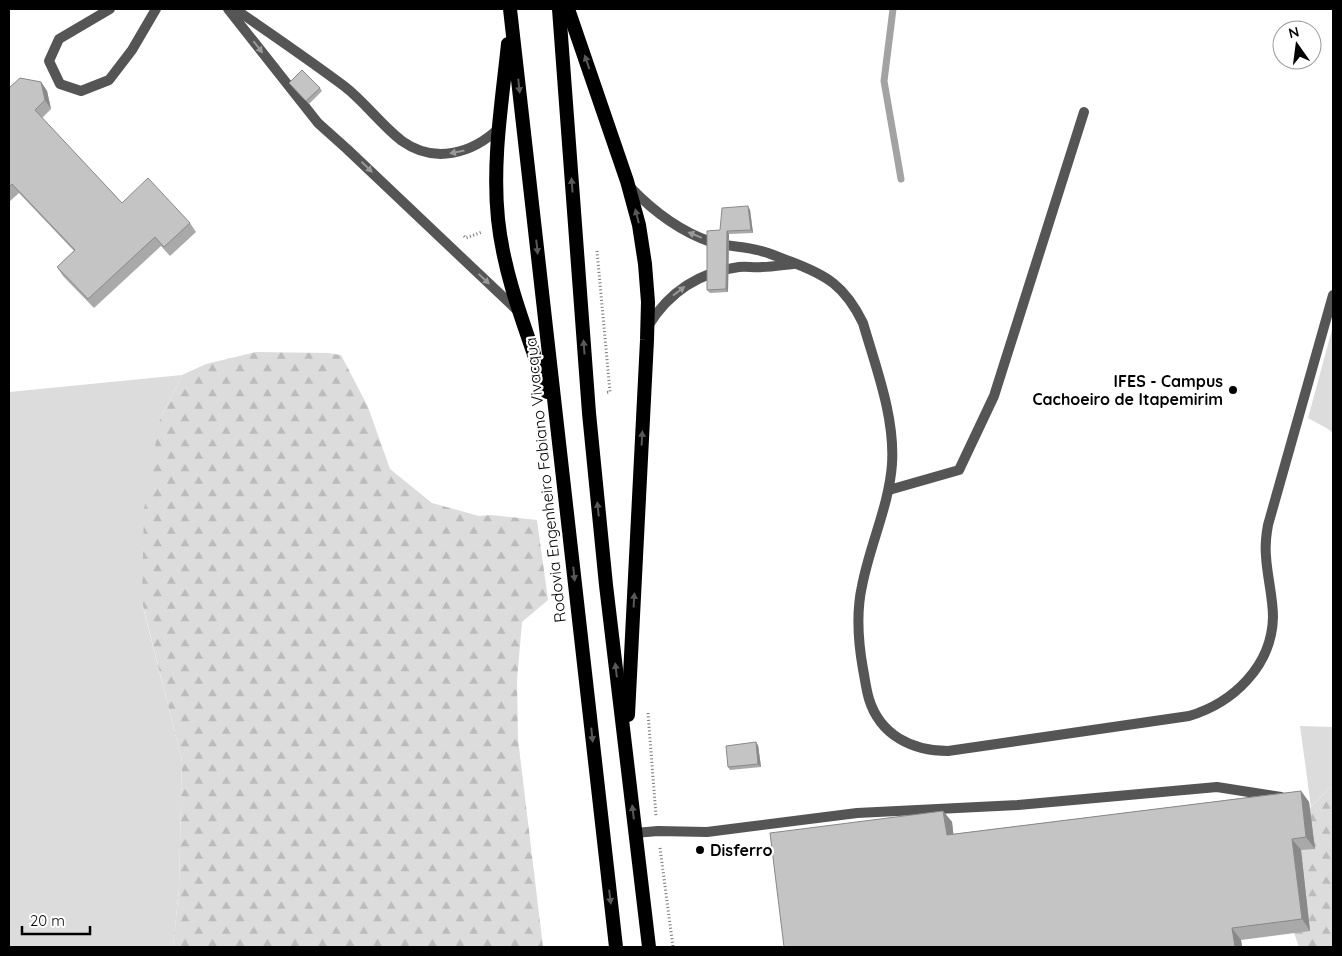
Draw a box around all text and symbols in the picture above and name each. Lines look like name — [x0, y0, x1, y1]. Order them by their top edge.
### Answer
north arrow — [1272, 20, 1322, 70]
text: N — [1287, 22, 1301, 42]
one-way arrow — [253, 40, 264, 53]
one-way arrow — [582, 54, 590, 69]
one-way arrow — [515, 78, 523, 94]
one-way arrow — [450, 148, 465, 156]
one-way arrow — [361, 161, 373, 173]
one-way arrow — [568, 177, 576, 193]
one-way arrow — [633, 209, 641, 224]
one-way arrow — [688, 230, 702, 238]
one-way arrow — [533, 239, 541, 255]
one-way arrow — [478, 273, 490, 285]
one-way arrow — [672, 285, 685, 296]
street label: Rodovia Engenheiro Fabiano Vivacqua — [520, 336, 570, 624]
one-way arrow — [580, 339, 588, 355]
place label: IFES - Campus Cachoeiro de Itapemirim — [1033, 371, 1223, 409]
marker: IFES - Campus Cachoeiro de Itapemirim — [1227, 384, 1239, 396]
one-way arrow — [638, 429, 646, 445]
one-way arrow — [594, 501, 602, 517]
one-way arrow — [570, 566, 578, 582]
one-way arrow — [630, 592, 638, 608]
one-way arrow — [612, 662, 620, 678]
one-way arrow — [588, 728, 596, 744]
one-way arrow — [629, 804, 637, 820]
place label: Disferro — [710, 840, 772, 860]
marker: Disferro — [694, 844, 706, 856]
one-way arrow — [607, 889, 615, 905]
scale bar — [22, 904, 90, 936]
text: 20 m — [30, 911, 65, 930]

